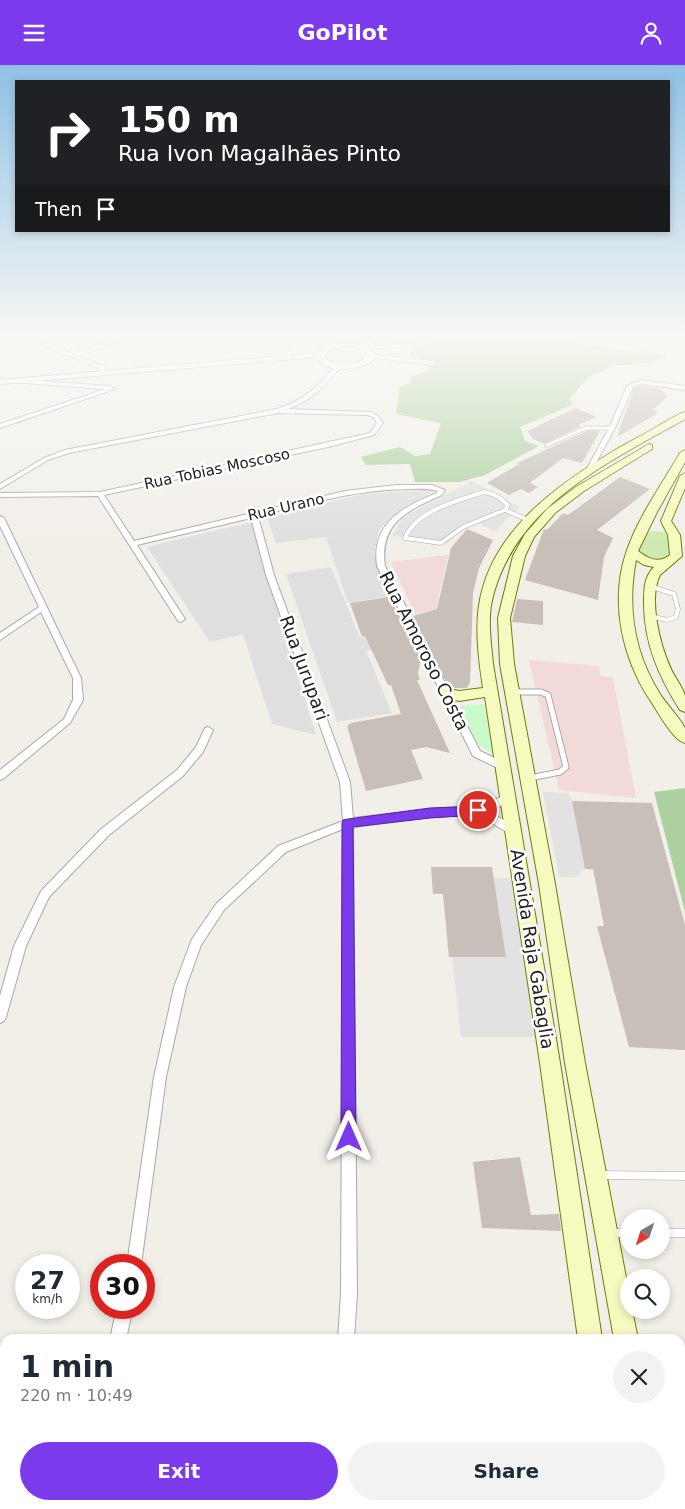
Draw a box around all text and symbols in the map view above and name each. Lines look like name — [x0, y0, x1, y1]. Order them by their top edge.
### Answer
icon: menu — [20, 19, 48, 47]
icon: person — [637, 19, 665, 47]
text: GoPilot — [297, 20, 388, 45]
icon: right — [35, 100, 100, 165]
text: 150 m — [118, 100, 240, 140]
text: Rua Ivon Magalhães Pinto — [118, 141, 401, 166]
icon: arrive — [92, 195, 120, 223]
text: Then — [35, 198, 82, 220]
street label: Rua Tobias Moscoso — [142, 445, 292, 493]
street label: Rua Urano — [246, 489, 326, 525]
street label: Rua Amoroso Costa — [375, 568, 474, 734]
street label: Rua Jurupari — [276, 612, 333, 723]
pin — [457, 789, 499, 831]
icon: arrive — [464, 796, 492, 824]
street label: Avenida Raja Gabaglia — [506, 847, 559, 1050]
position arrow — [322, 1110, 374, 1162]
north arrow — [620, 1209, 670, 1259]
map controls — [620, 1209, 670, 1319]
speed limit sign: 30 — [90, 1254, 155, 1319]
text: 27 — [30, 1266, 65, 1295]
button: search — [620, 1269, 670, 1319]
text: km/h — [32, 1292, 63, 1306]
text: 1 min — [20, 1349, 114, 1384]
button: close — [613, 1351, 665, 1403]
text: 220 m · 10:49 — [20, 1386, 133, 1405]
button: Exit — [20, 1442, 338, 1500]
button: Share — [348, 1442, 665, 1500]

